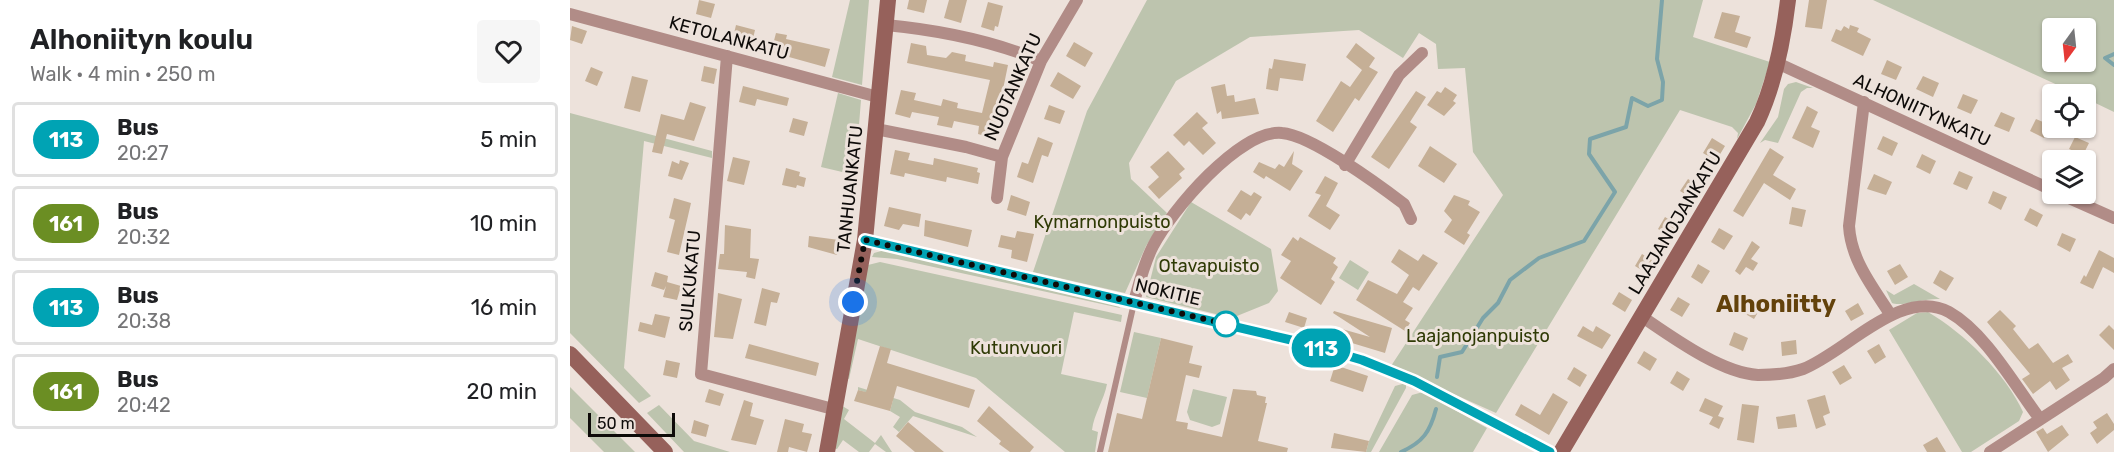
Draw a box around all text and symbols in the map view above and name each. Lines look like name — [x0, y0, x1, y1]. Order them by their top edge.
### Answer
street label: KETOLANKATU — [667, 11, 791, 65]
north arrow — [2042, 18, 2096, 72]
map controls — [2042, 18, 2096, 204]
button: heart — [477, 20, 540, 83]
text: Alhoniityn koulu — [30, 23, 253, 56]
street label: NUOTANKATU — [980, 30, 1046, 144]
text: Walk · 4 min · 250 m — [30, 62, 215, 86]
street label: ALHONIITYNKATU — [1850, 69, 1994, 151]
button: locate — [2042, 84, 2096, 138]
text: Bus — [117, 114, 159, 141]
street label: TANHUANKATU — [832, 124, 868, 254]
text: 5 min — [480, 126, 537, 153]
text: 113 — [49, 127, 83, 152]
text: 20:27 — [117, 141, 169, 165]
street label: LAAJANOJANKATU — [1624, 148, 1726, 298]
button: layers — [2042, 150, 2096, 204]
text: Bus — [117, 198, 159, 225]
text: 10 min — [470, 210, 537, 237]
text: 161 — [49, 211, 83, 236]
park label: Kymarnonpuisto — [1033, 211, 1171, 233]
text: 20:32 — [117, 225, 170, 249]
street label: SULKUKATU — [675, 229, 705, 333]
park label: Otavapuisto — [1159, 255, 1259, 277]
street label: NOKITIE — [1133, 274, 1203, 310]
text: Bus — [117, 282, 159, 309]
your location — [838, 287, 868, 317]
district label: Alhoniitty — [1716, 290, 1836, 318]
text: 16 min — [471, 294, 537, 321]
text: 113 — [49, 295, 83, 320]
text: 20:38 — [117, 309, 171, 333]
unlabelled marker — [1213, 311, 1239, 337]
park label: Laajanojanpuisto — [1406, 325, 1550, 347]
line badge: 113 — [1286, 328, 1356, 368]
text: 113 — [1304, 336, 1338, 361]
park label: Kutunvuori — [970, 337, 1062, 359]
text: Bus — [117, 366, 159, 393]
text: 20 min — [467, 378, 537, 405]
text: 161 — [49, 379, 83, 404]
text: 20:42 — [117, 393, 171, 417]
scale bar — [588, 410, 675, 438]
text: 50 m — [597, 414, 635, 433]

